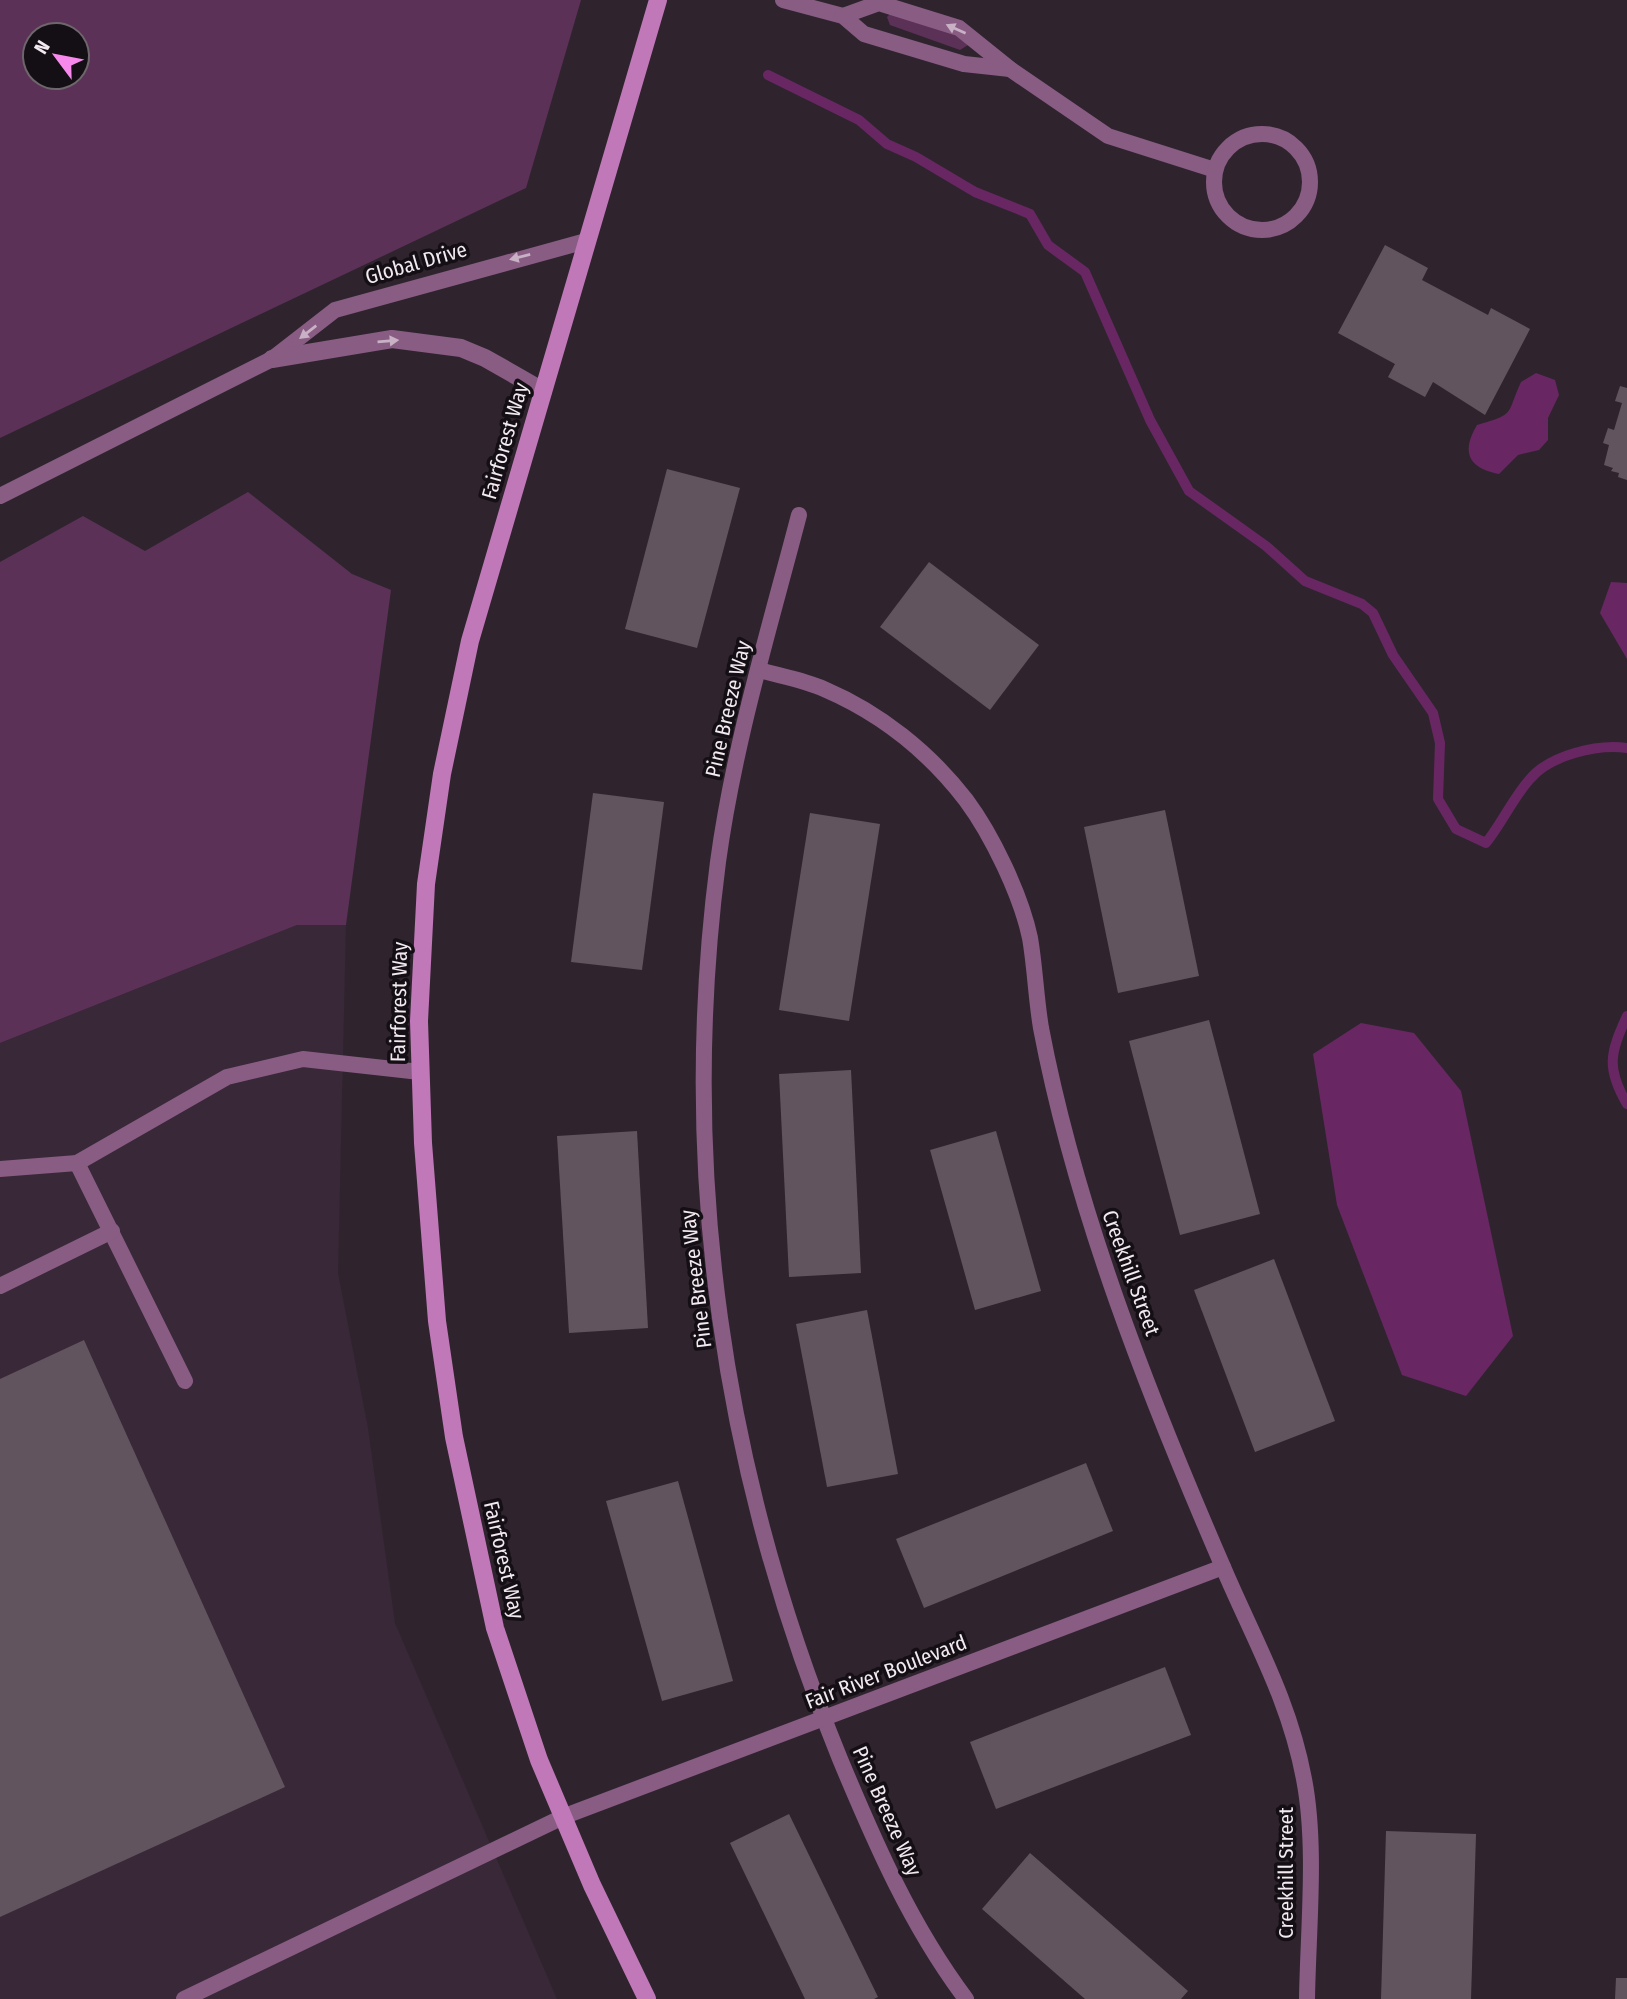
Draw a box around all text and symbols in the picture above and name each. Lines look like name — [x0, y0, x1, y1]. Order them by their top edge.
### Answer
north arrow — [21, 21, 91, 91]
one-way arrow — [946, 23, 966, 35]
text: N — [29, 36, 55, 58]
street label: Global Drive — [362, 236, 470, 290]
one-way arrow — [509, 252, 531, 263]
one-way arrow — [299, 324, 317, 339]
one-way arrow — [377, 335, 399, 346]
street label: Fairforest Way — [476, 379, 534, 502]
street label: Pine Breeze Way — [700, 638, 756, 780]
street label: Fairforest Way — [385, 941, 413, 1062]
street label: Creekhill Street — [1096, 1207, 1166, 1339]
street label: Pine Breeze Way — [675, 1208, 717, 1350]
street label: Fairforest Way — [478, 1498, 530, 1622]
street label: Fair River Boulevard — [802, 1629, 970, 1715]
street label: Pine Breeze Way — [847, 1742, 927, 1881]
street label: Creekhill Street — [1273, 1807, 1299, 1939]

